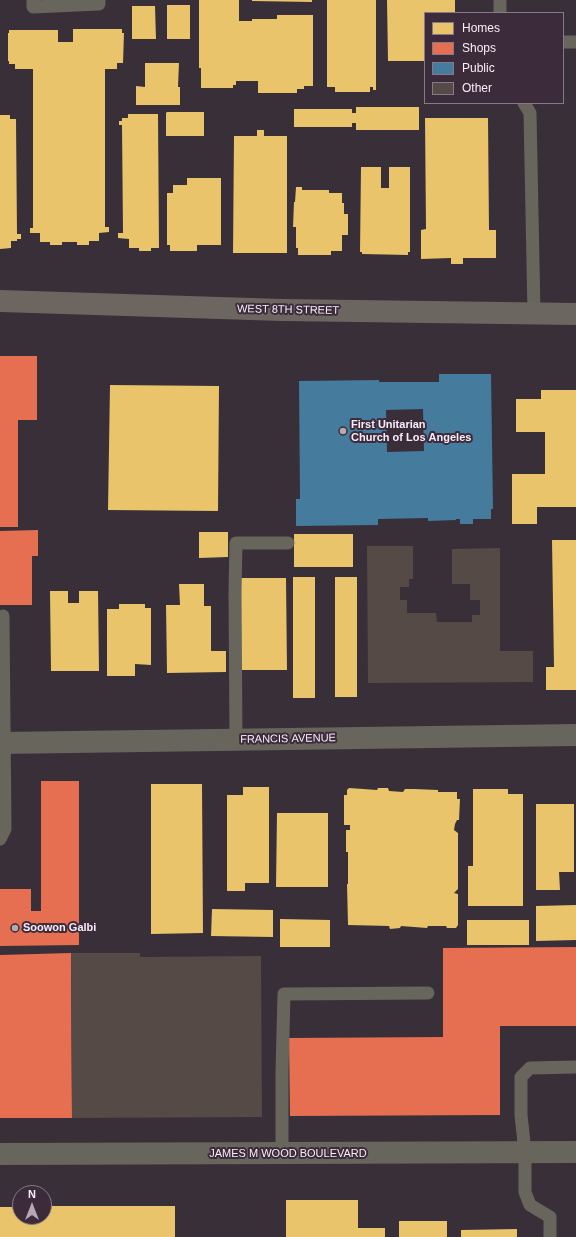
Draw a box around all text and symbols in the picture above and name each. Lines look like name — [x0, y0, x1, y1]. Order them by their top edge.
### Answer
legend — [424, 12, 564, 104]
text: Homes — [462, 21, 500, 35]
text: Shops — [462, 41, 496, 55]
text: Public — [462, 61, 495, 75]
text: Other — [462, 81, 492, 95]
street label: WEST 8TH STREET — [237, 303, 339, 317]
place label: First Unitarian Church of Los Angeles — [351, 418, 471, 444]
marker: First Unitarian Church of Los Angeles — [338, 426, 348, 436]
street label: FRANCIS AVENUE — [240, 732, 336, 746]
place label: Soowon Galbi — [23, 921, 96, 935]
marker: Soowon Galbi — [10, 923, 20, 933]
street label: JAMES M WOOD BOULEVARD — [209, 1147, 367, 1161]
north arrow — [12, 1185, 52, 1225]
text: N — [28, 1188, 36, 1200]

